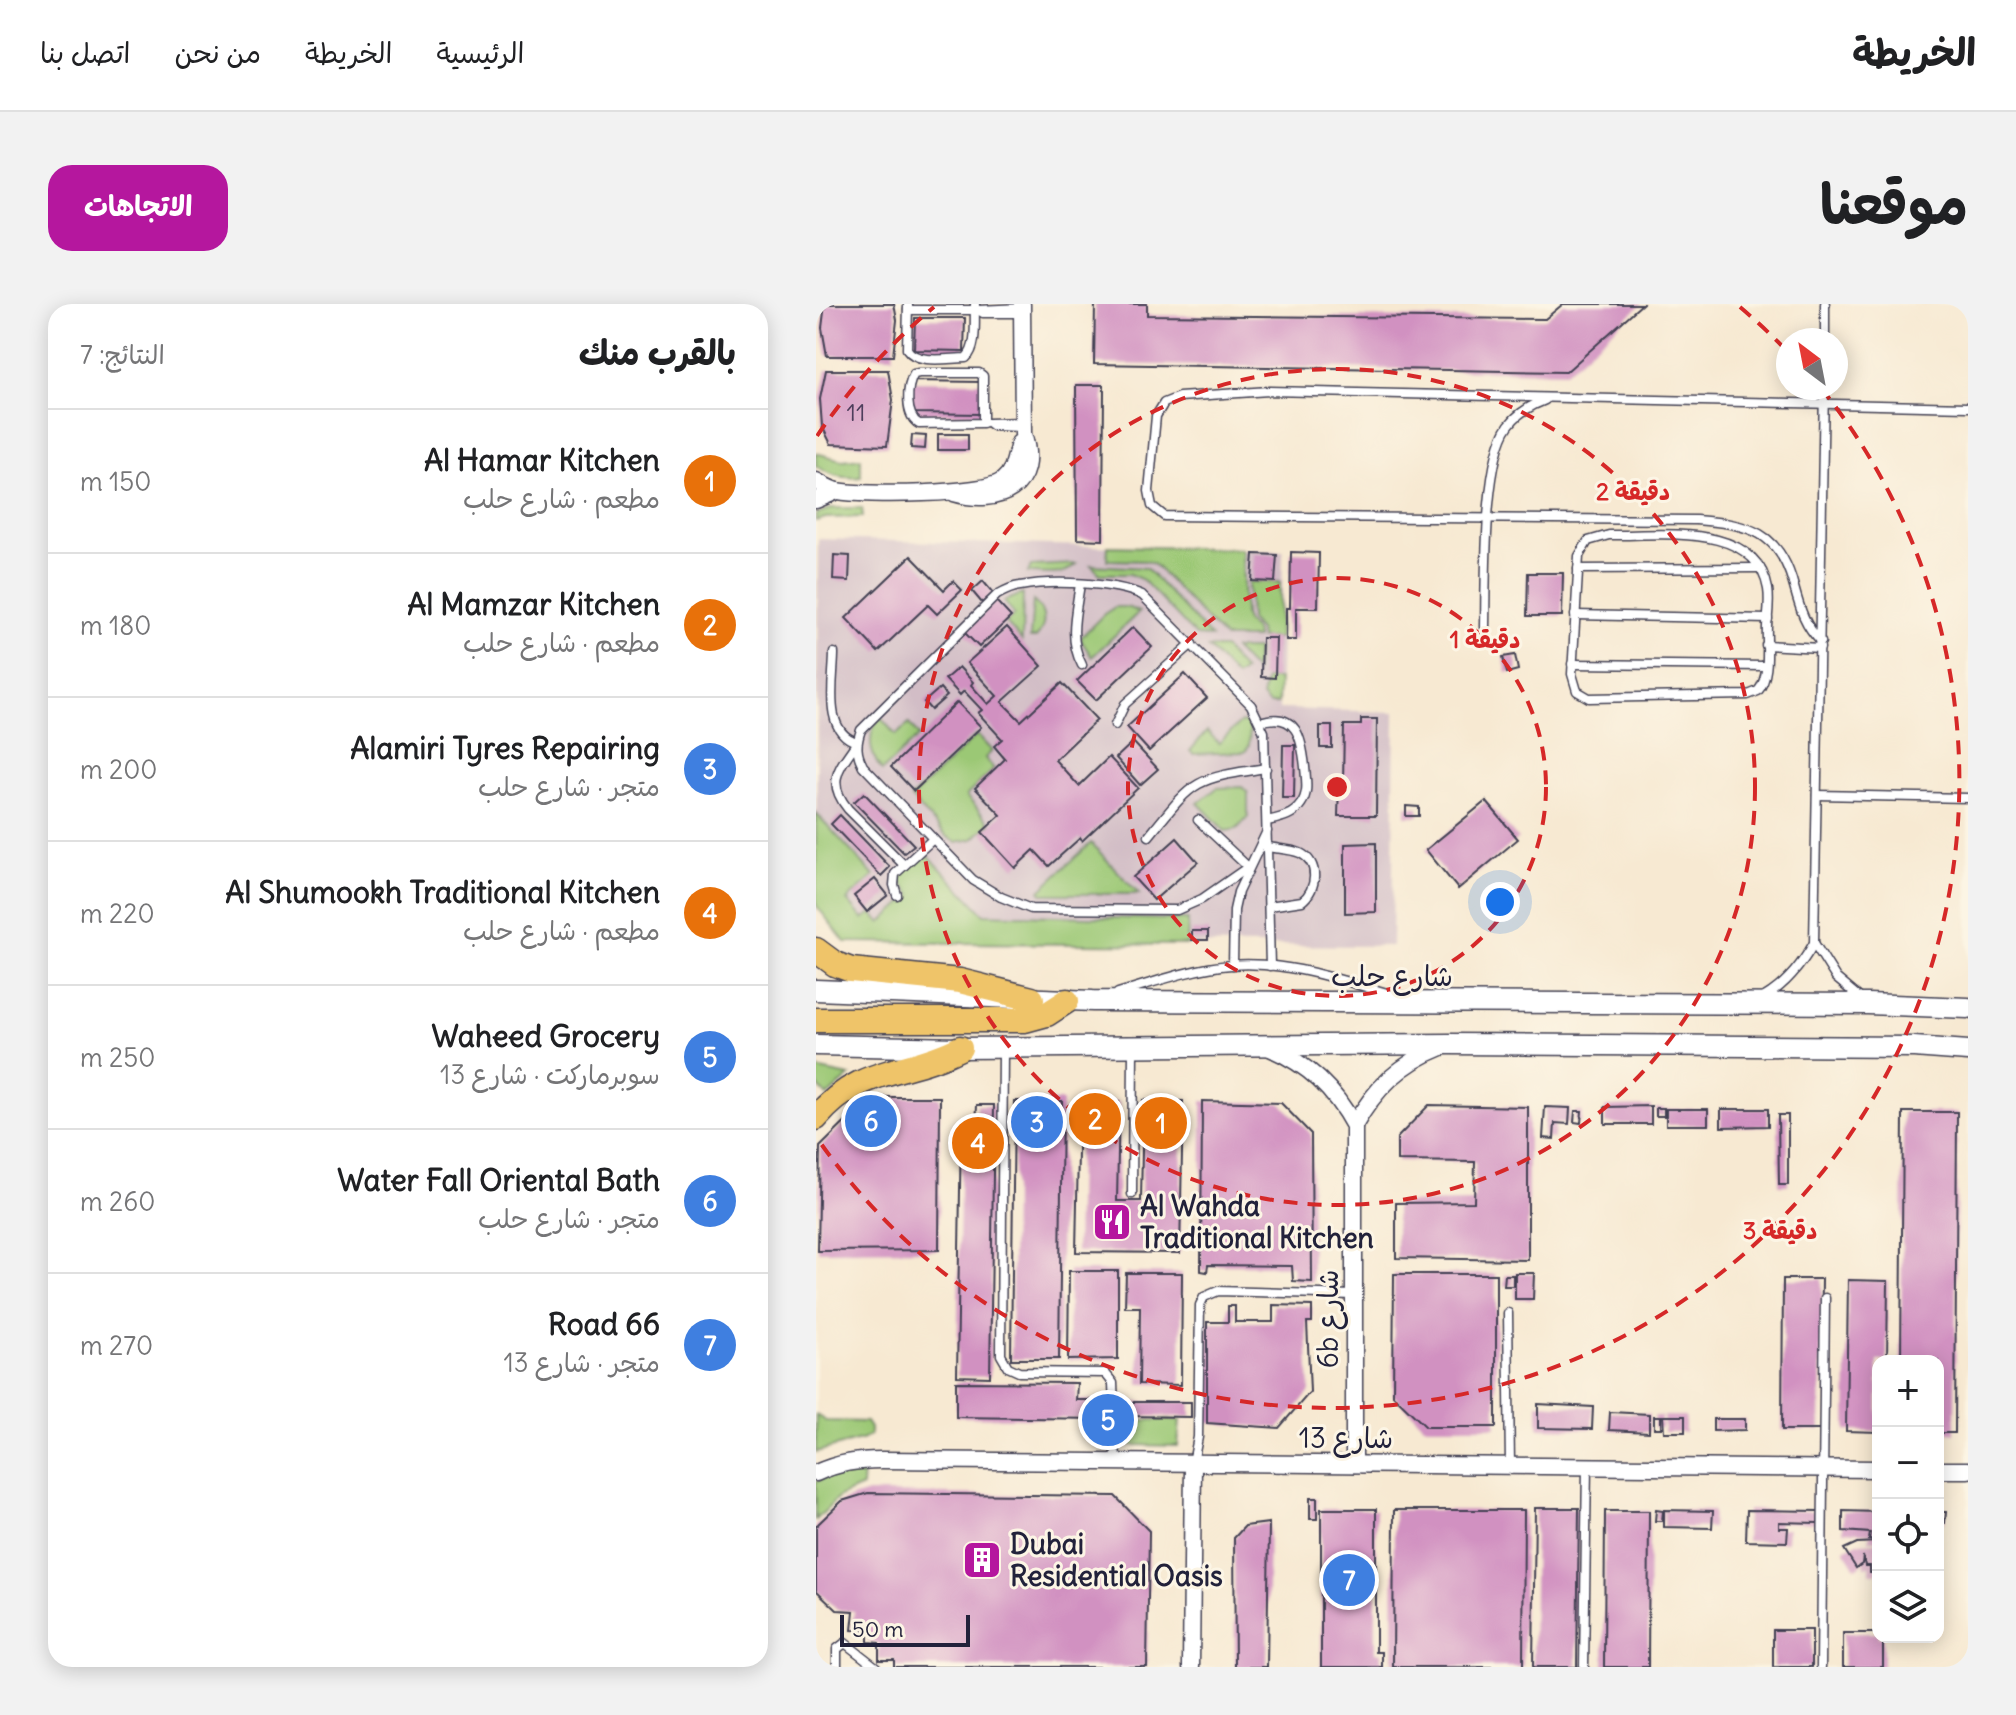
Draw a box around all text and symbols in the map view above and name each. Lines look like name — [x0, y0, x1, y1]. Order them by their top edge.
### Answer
text: الخريطة — [1852, 29, 1976, 76]
text: اتصل بنا — [40, 35, 130, 71]
text: من نحن — [174, 35, 261, 71]
text: الخريطة — [305, 35, 392, 71]
text: الرئيسية — [436, 35, 524, 71]
button: الاتجاهات — [48, 165, 228, 251]
text: موقعنا — [1820, 169, 1968, 239]
north arrow — [1776, 328, 1848, 400]
text: بالقرب منك — [579, 331, 736, 374]
text: النتائج: 7 — [80, 338, 165, 371]
house number: 11 — [846, 397, 866, 427]
text: Al Hamar Kitchen — [424, 441, 660, 479]
text: 150 m — [80, 465, 151, 498]
text: 1 — [705, 465, 715, 498]
text: 2 دقيقة — [1596, 476, 1670, 506]
text: مطعم · شارع حلب — [463, 482, 660, 515]
text: Al Mamzar Kitchen — [407, 585, 660, 623]
text: 180 m — [80, 609, 151, 642]
text: 2 — [703, 609, 717, 642]
text: 1 دقيقة — [1450, 624, 1520, 654]
text: مطعم · شارع حلب — [463, 626, 660, 659]
text: Alamiri Tyres Repairing — [350, 729, 660, 767]
text: 200 m — [80, 753, 157, 786]
text: 3 — [703, 753, 717, 786]
text: متجر · شارع حلب — [478, 770, 660, 803]
centre of rings — [1323, 773, 1351, 801]
text: Al Shumookh Traditional Kitchen — [225, 873, 660, 911]
your location — [1480, 882, 1520, 922]
text: 220 m — [80, 897, 155, 930]
text: 4 — [702, 897, 718, 930]
text: مطعم · شارع حلب — [463, 914, 660, 947]
street label: شارع حلب — [1331, 958, 1453, 996]
text: Waheed Grocery — [431, 1017, 660, 1055]
text: 250 m — [80, 1041, 155, 1074]
text: 5 — [703, 1041, 717, 1074]
text: سوبرماركت · شارع 13 — [440, 1058, 660, 1091]
pin: 2 — [1069, 1089, 1121, 1149]
pin: 6 — [845, 1091, 897, 1151]
pin: 3 — [1011, 1092, 1063, 1152]
pin: 1 — [1135, 1093, 1187, 1153]
pin: 4 — [952, 1113, 1004, 1173]
text: Water Fall Oriental Bath — [337, 1161, 660, 1199]
text: 260 m — [80, 1185, 155, 1218]
text: 6 — [703, 1185, 718, 1218]
place label: Al Wahda Traditional Kitchen — [1140, 1188, 1374, 1256]
restaurant icon: Al Wahda Traditional Kitchen — [1091, 1201, 1133, 1243]
text: متجر · شارع حلب — [478, 1202, 660, 1235]
text: 3 دقيقة — [1743, 1215, 1817, 1245]
street label: 6b شارع — [1310, 1270, 1348, 1368]
text: Road 66 — [548, 1305, 660, 1343]
text: 270 m — [80, 1329, 153, 1362]
text: 7 — [704, 1329, 716, 1362]
text: متجر · شارع 13 — [503, 1346, 660, 1379]
map controls — [1872, 1355, 1944, 1643]
button: + — [1872, 1355, 1944, 1427]
pin: 5 — [1082, 1390, 1134, 1450]
street label: شارع 13 — [1299, 1420, 1393, 1458]
button: − — [1872, 1427, 1944, 1499]
button: locate — [1872, 1499, 1944, 1571]
place label: Dubai Residential Oasis — [1010, 1526, 1223, 1594]
building icon: Dubai Residential Oasis — [961, 1539, 1003, 1581]
pin: 7 — [1323, 1550, 1375, 1610]
button: layers — [1872, 1571, 1944, 1643]
scale bar — [840, 1611, 970, 1647]
text: 50 m — [852, 1615, 904, 1643]

